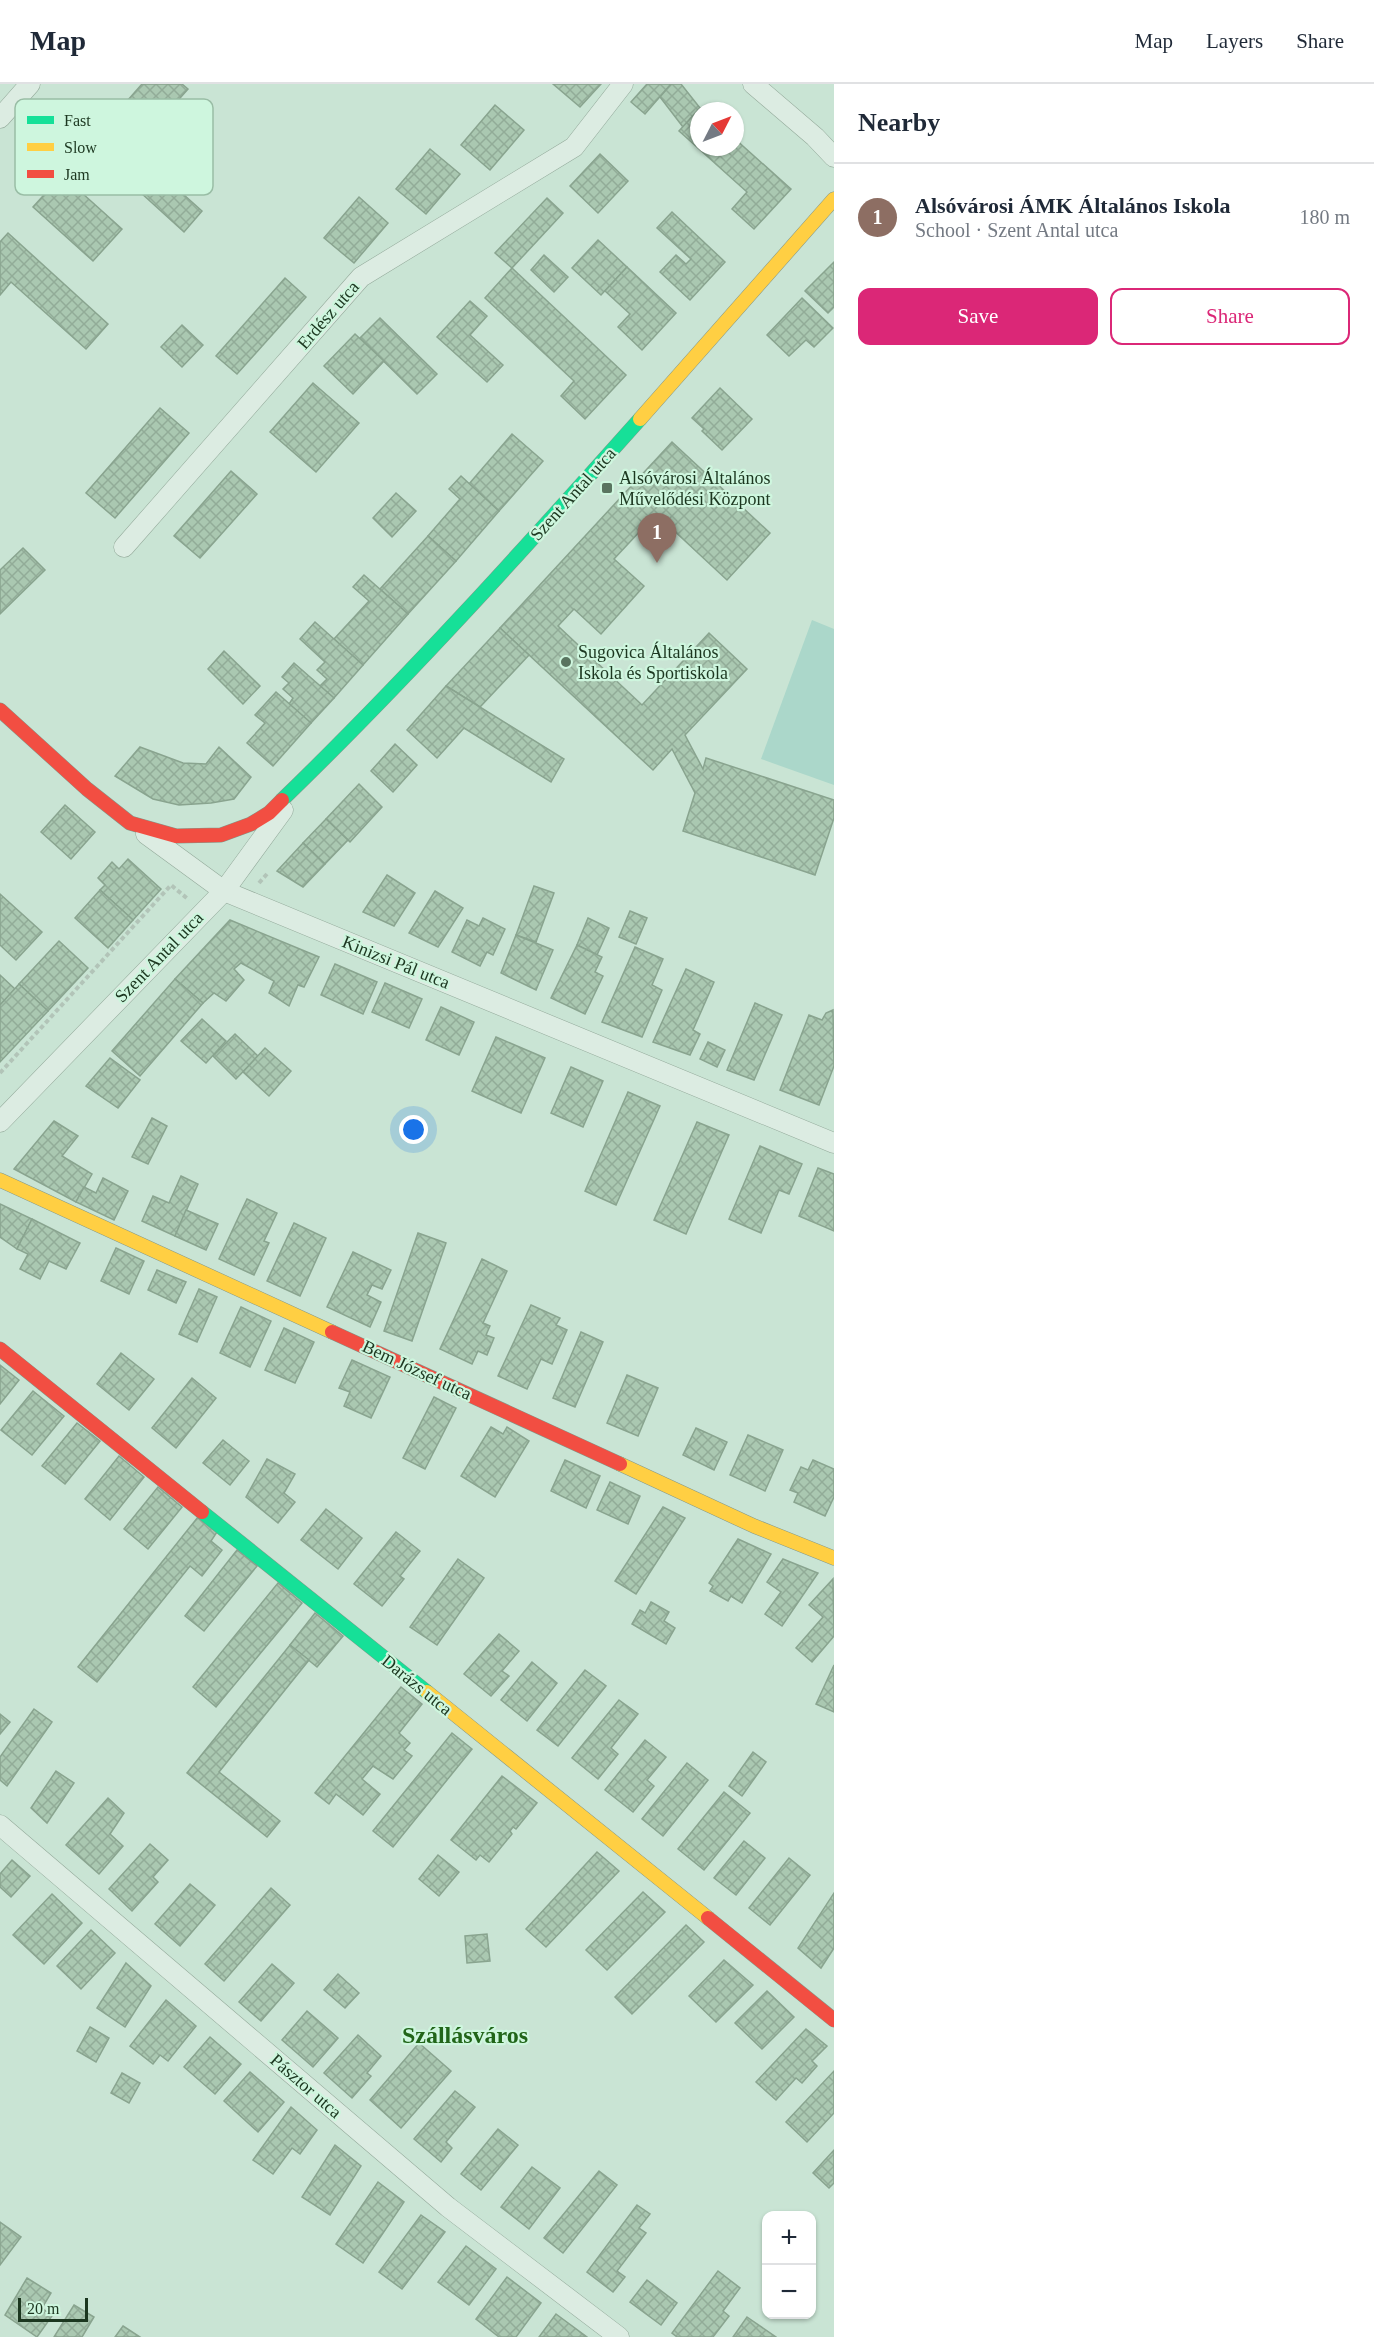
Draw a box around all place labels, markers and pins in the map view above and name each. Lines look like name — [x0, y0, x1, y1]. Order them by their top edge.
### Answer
place label: Alsóvárosi Általános Művelődési Központ — [619, 467, 770, 509]
marker: Alsóvárosi Általános Művelődési Központ — [600, 481, 614, 495]
pin: 1 — [638, 514, 676, 563]
place label: Sugovica Általános Iskola és Sportiskola — [578, 641, 728, 683]
marker: Sugovica Általános Iskola és Sportiskola — [559, 655, 573, 669]

